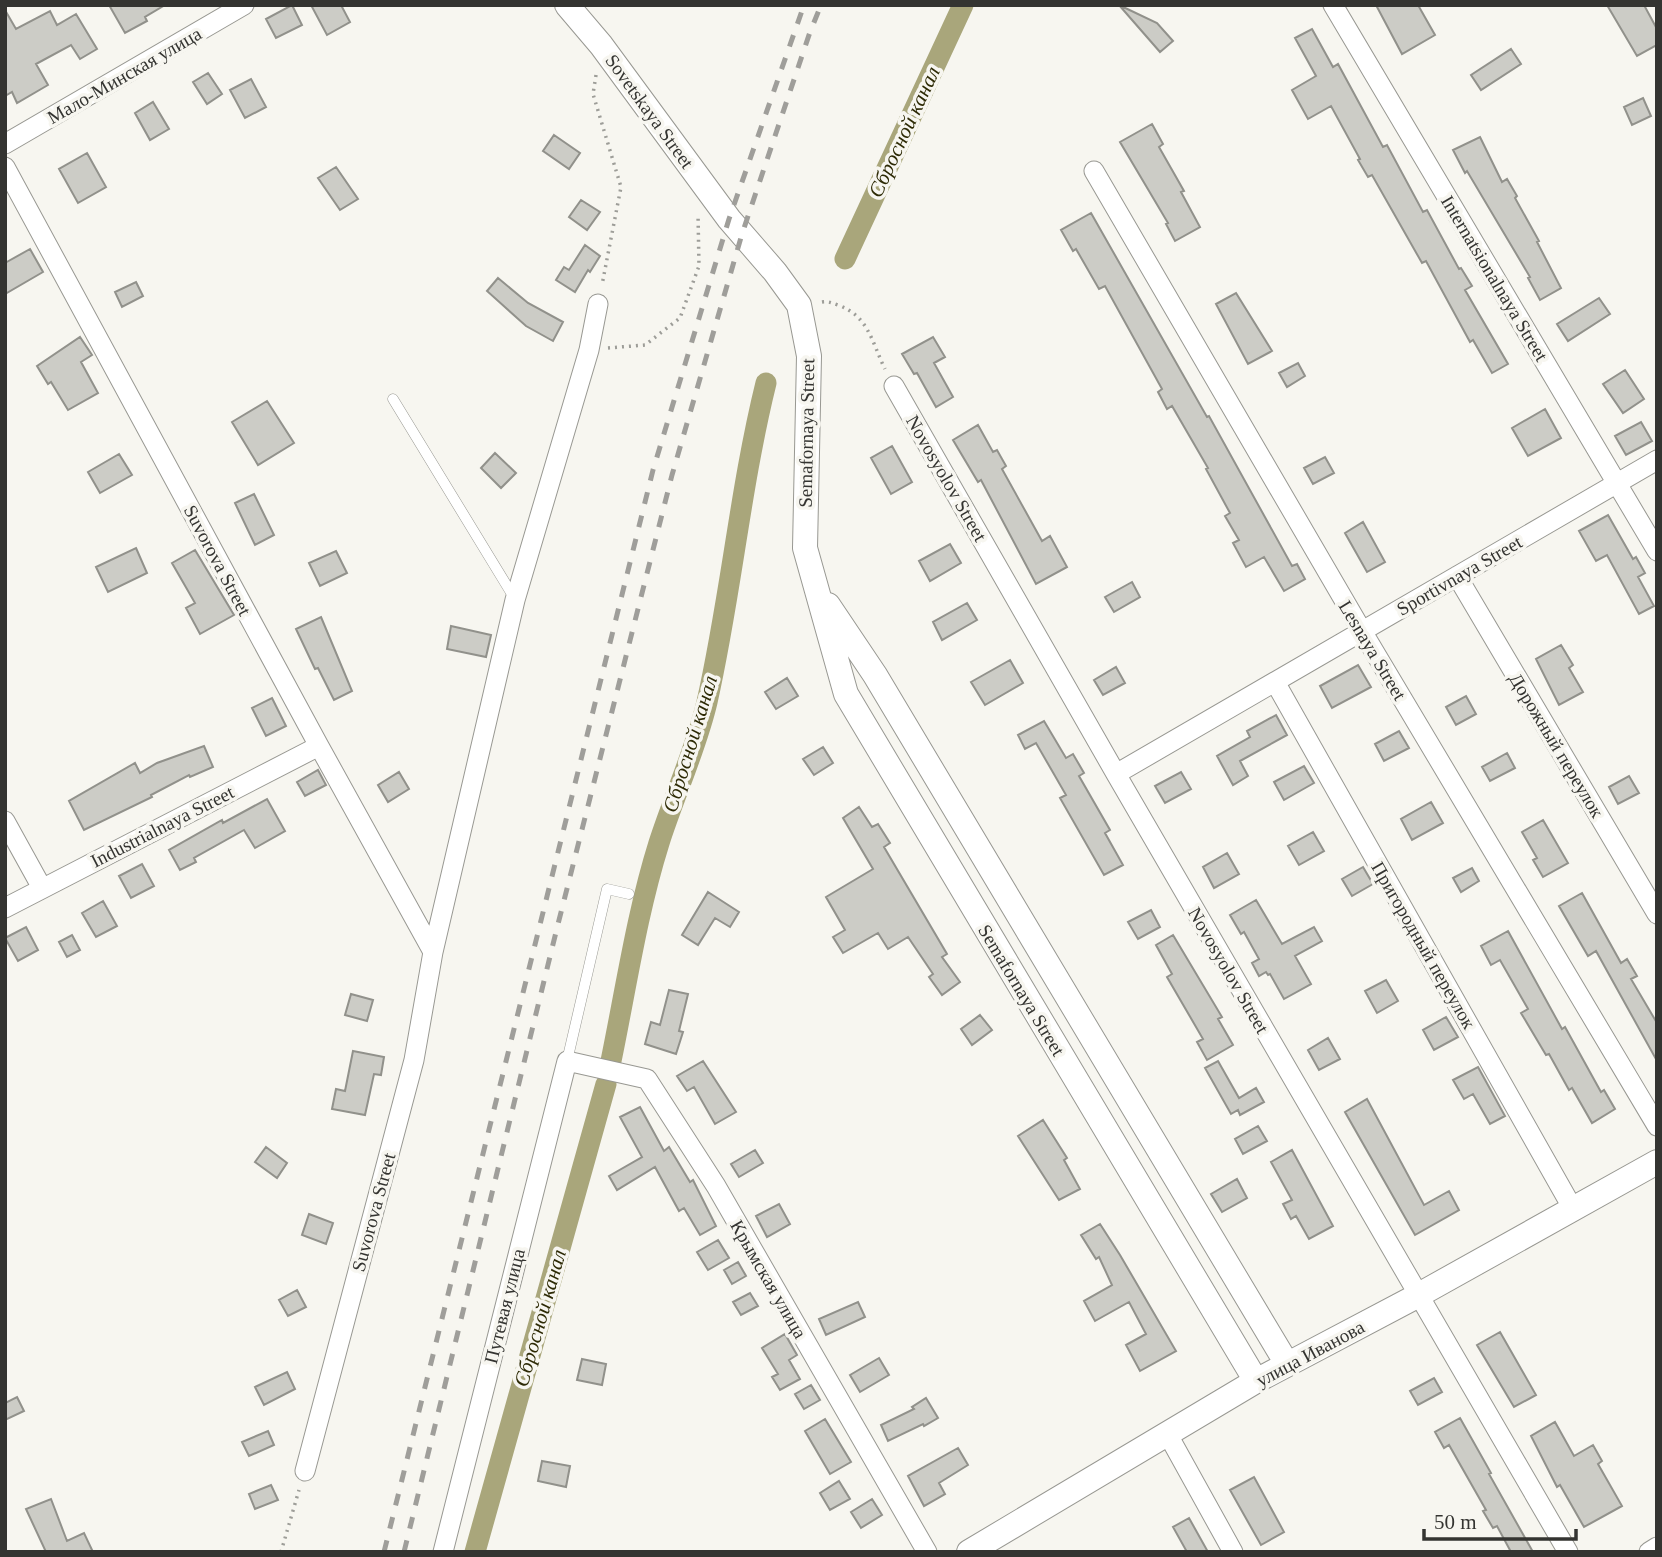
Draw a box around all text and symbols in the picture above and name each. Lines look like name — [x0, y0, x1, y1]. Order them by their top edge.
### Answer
street label: Мало-Минская улица — [44, 22, 205, 128]
street label: Sovetskaya Street — [601, 50, 698, 173]
water label: Сбросной канал — [863, 63, 945, 201]
street label: Internatsionalnaya Street — [1437, 192, 1553, 365]
street label: Semafornaya Street — [795, 357, 818, 508]
street label: Novosyolov Street — [902, 412, 992, 546]
street label: Suvorova Street — [180, 501, 256, 620]
street label: Sportivnaya Street — [1393, 531, 1526, 620]
street label: Lesnaya Street — [1335, 597, 1411, 704]
street label: Дорожный переулок — [1505, 669, 1608, 822]
water label: Сбросной канал — [658, 673, 722, 815]
street label: Industrialnaya Street — [87, 781, 238, 872]
street label: Пригородный переулок — [1367, 858, 1480, 1033]
street label: Novosyolov Street — [1184, 904, 1274, 1038]
street label: Semafornaya Street — [974, 921, 1069, 1060]
street label: Suvorova Street — [348, 1150, 400, 1274]
street label: Крымская улица — [726, 1216, 811, 1343]
street label: Путевая улица — [480, 1246, 529, 1366]
water label: Сбросной канал — [509, 1247, 571, 1389]
street label: улица Иванова — [1253, 1316, 1368, 1391]
scale bar — [1424, 1498, 1576, 1542]
text: 50 m — [1434, 1510, 1477, 1534]

